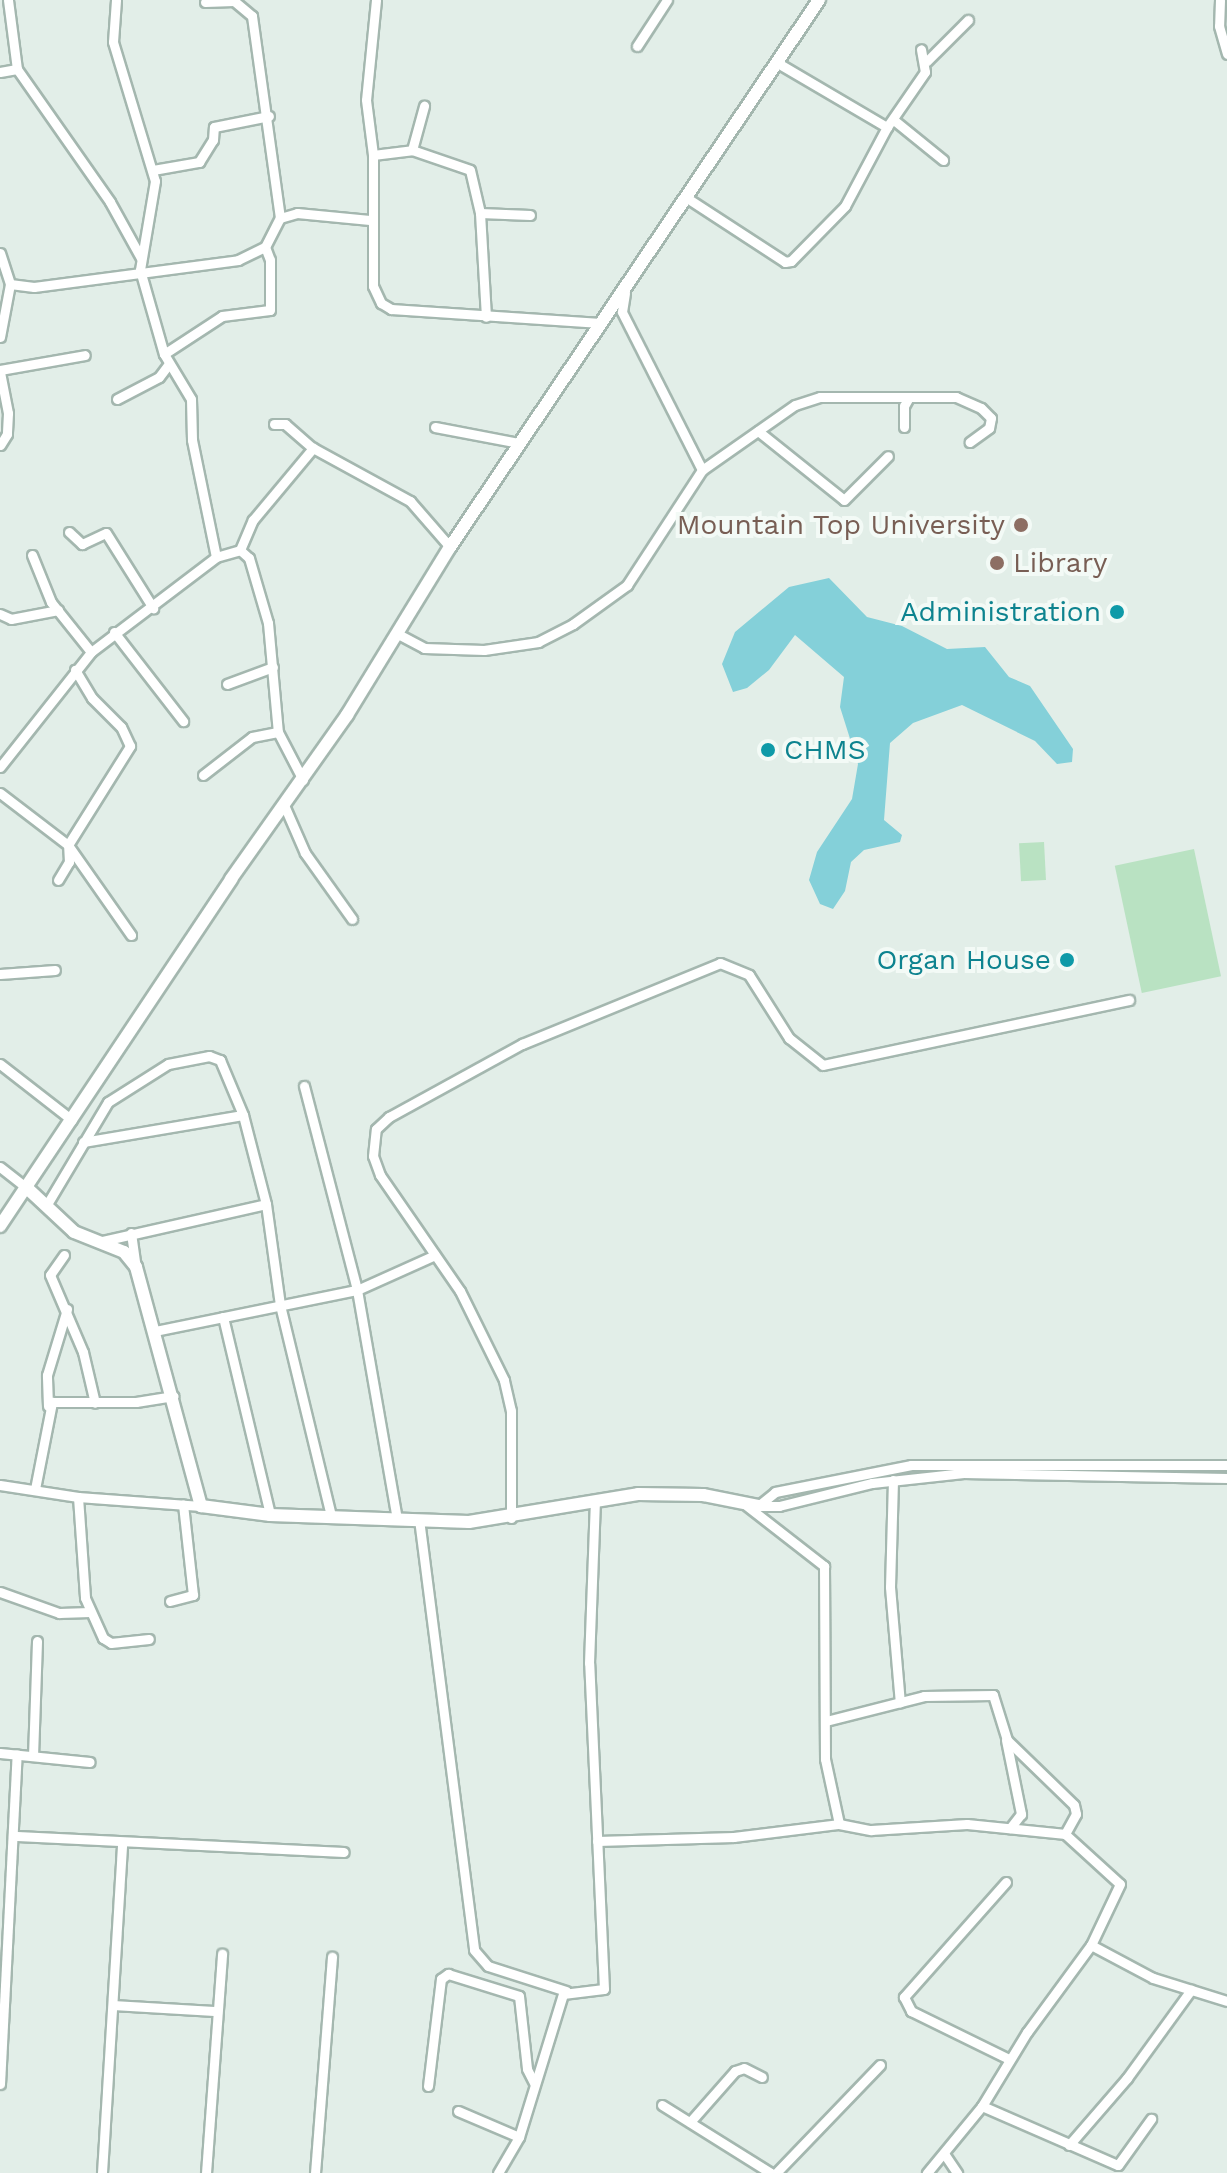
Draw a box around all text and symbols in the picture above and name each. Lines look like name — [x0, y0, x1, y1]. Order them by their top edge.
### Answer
place label: Mountain Top University — [676, 508, 1005, 542]
marker: Mountain Top University — [1012, 516, 1030, 534]
place label: Library — [1013, 546, 1107, 580]
marker: Library — [988, 554, 1006, 572]
place label: Administration — [900, 595, 1101, 629]
marker: Administration — [1108, 603, 1126, 621]
place label: CHMS — [784, 733, 866, 767]
marker: CHMS — [759, 741, 777, 759]
place label: Organ House — [877, 943, 1051, 977]
marker: Organ House — [1058, 951, 1076, 969]

